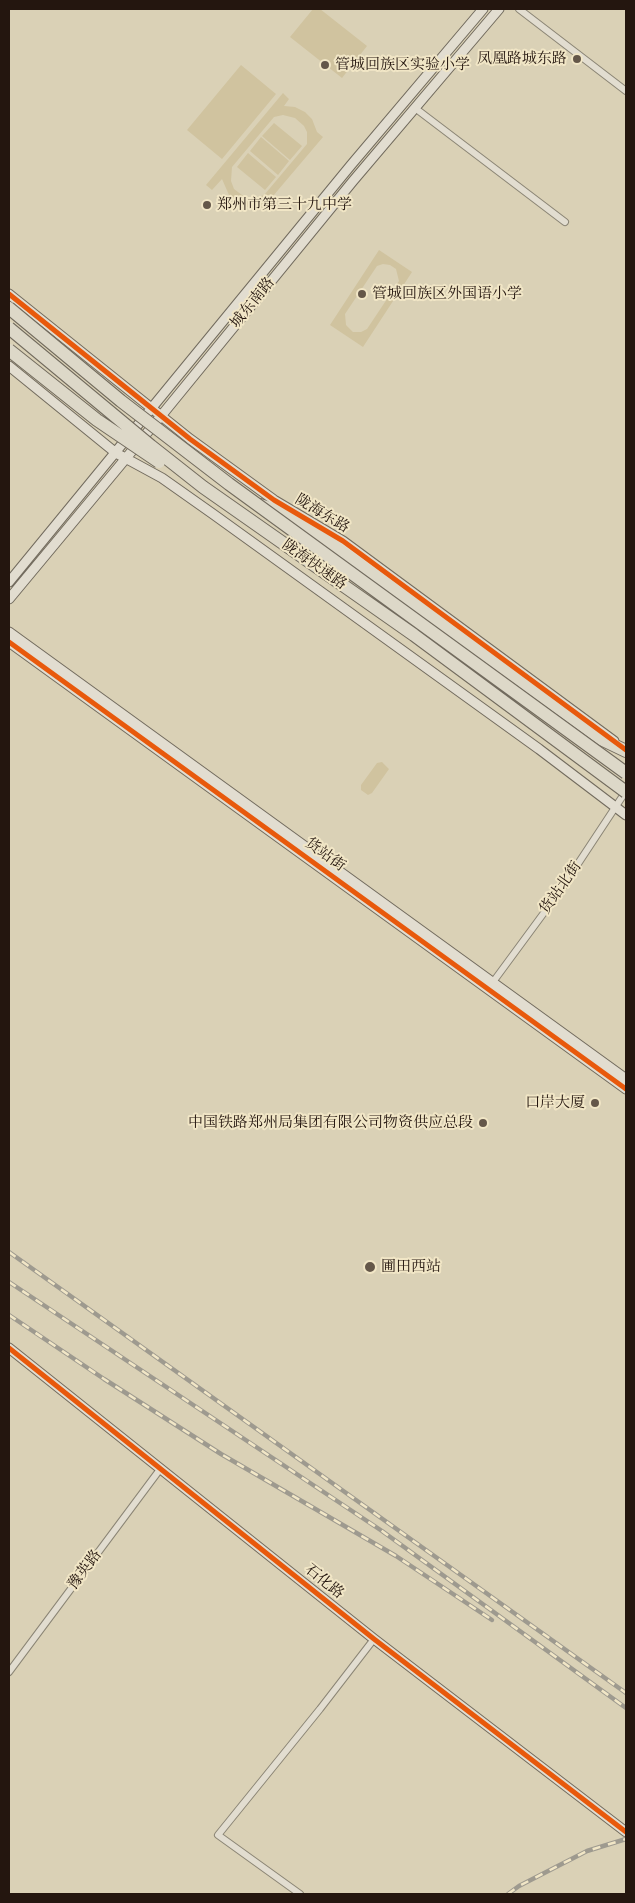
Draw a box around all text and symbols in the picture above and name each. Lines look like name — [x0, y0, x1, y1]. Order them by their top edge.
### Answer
place label: 凤凰路城东路 — [477, 50, 567, 68]
marker: 凤凰路城东路 — [571, 53, 583, 65]
place label: 管城回族区实验小学 — [335, 56, 470, 74]
marker: 管城回族区实验小学 — [319, 59, 331, 71]
place label: 郑州市第三十九中学 — [217, 196, 352, 214]
marker: 郑州市第三十九中学 — [201, 199, 213, 211]
street label: 城东南路 — [227, 274, 279, 332]
place label: 管城回族区外国语小学 — [372, 285, 522, 303]
marker: 管城回族区外国语小学 — [356, 288, 368, 300]
street label: 陇海东路 — [292, 491, 352, 537]
street label: 陇海快速路 — [278, 536, 350, 594]
street label: 货站街 — [302, 834, 348, 876]
street label: 货站北街 — [536, 858, 586, 918]
place label: 口岸大厦 — [525, 1094, 585, 1112]
marker: 口岸大厦 — [589, 1097, 601, 1109]
place label: 中国铁路郑州局集团有限公司物资供应总段 — [188, 1114, 473, 1132]
marker: 中国铁路郑州局集团有限公司物资供应总段 — [477, 1117, 489, 1129]
place label: 圃田西站 — [381, 1258, 441, 1276]
marker: 圃田西站 — [363, 1260, 377, 1274]
street label: 豫英路 — [64, 1547, 106, 1593]
street label: 石化路 — [301, 1561, 347, 1603]

